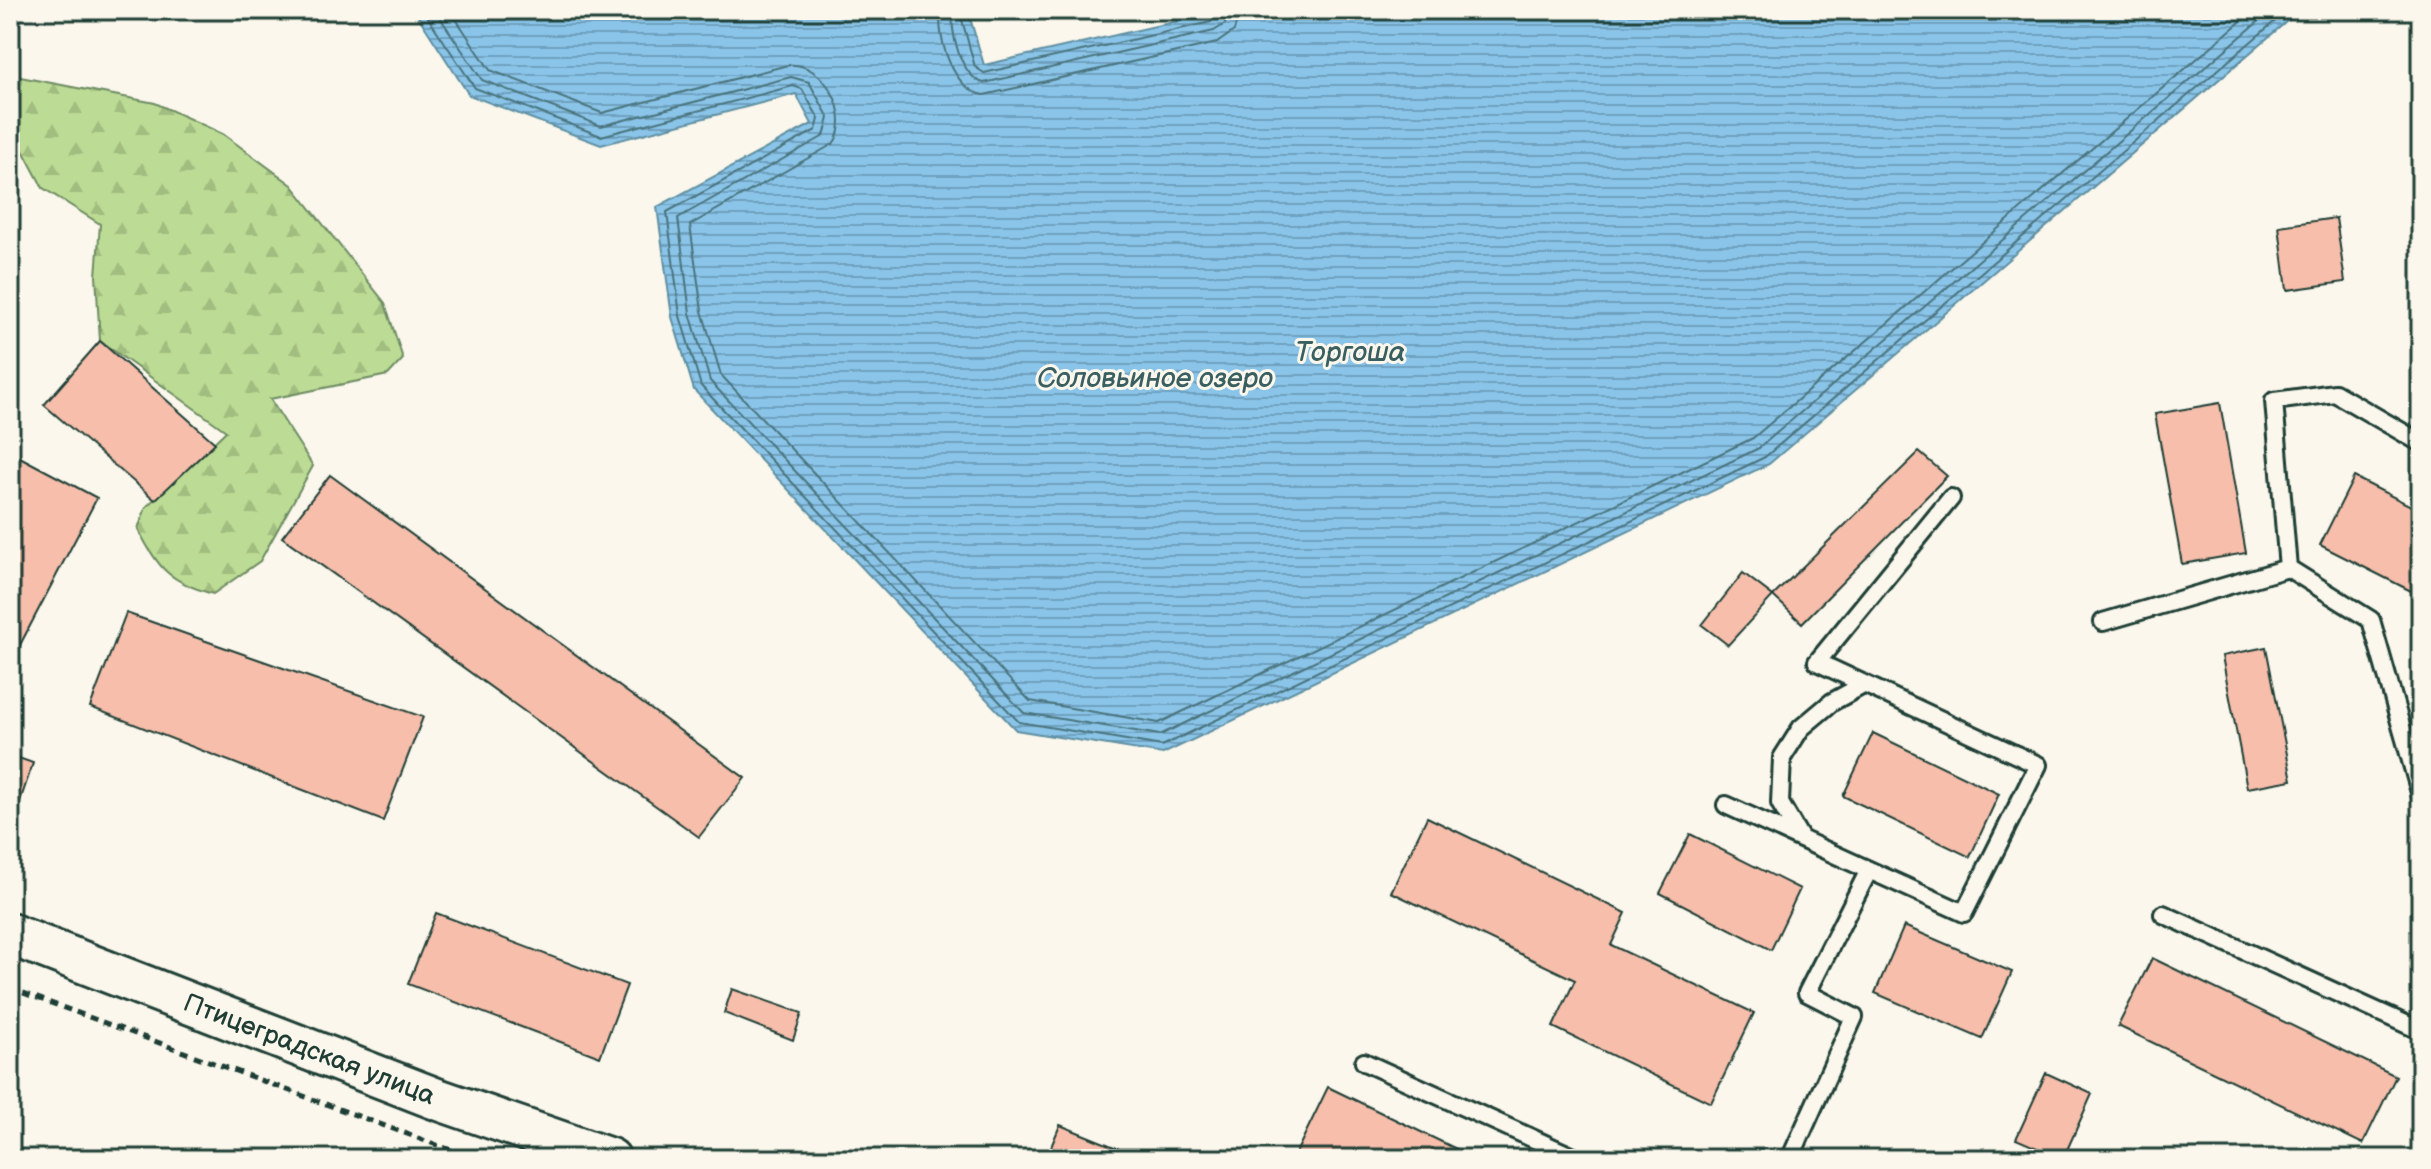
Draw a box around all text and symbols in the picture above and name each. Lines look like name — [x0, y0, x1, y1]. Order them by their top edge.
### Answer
water label: Торгоша — [1295, 336, 1405, 369]
water label: Соловьиное озеро — [1037, 362, 1273, 395]
street label: Птицеградская улица — [179, 988, 439, 1112]

